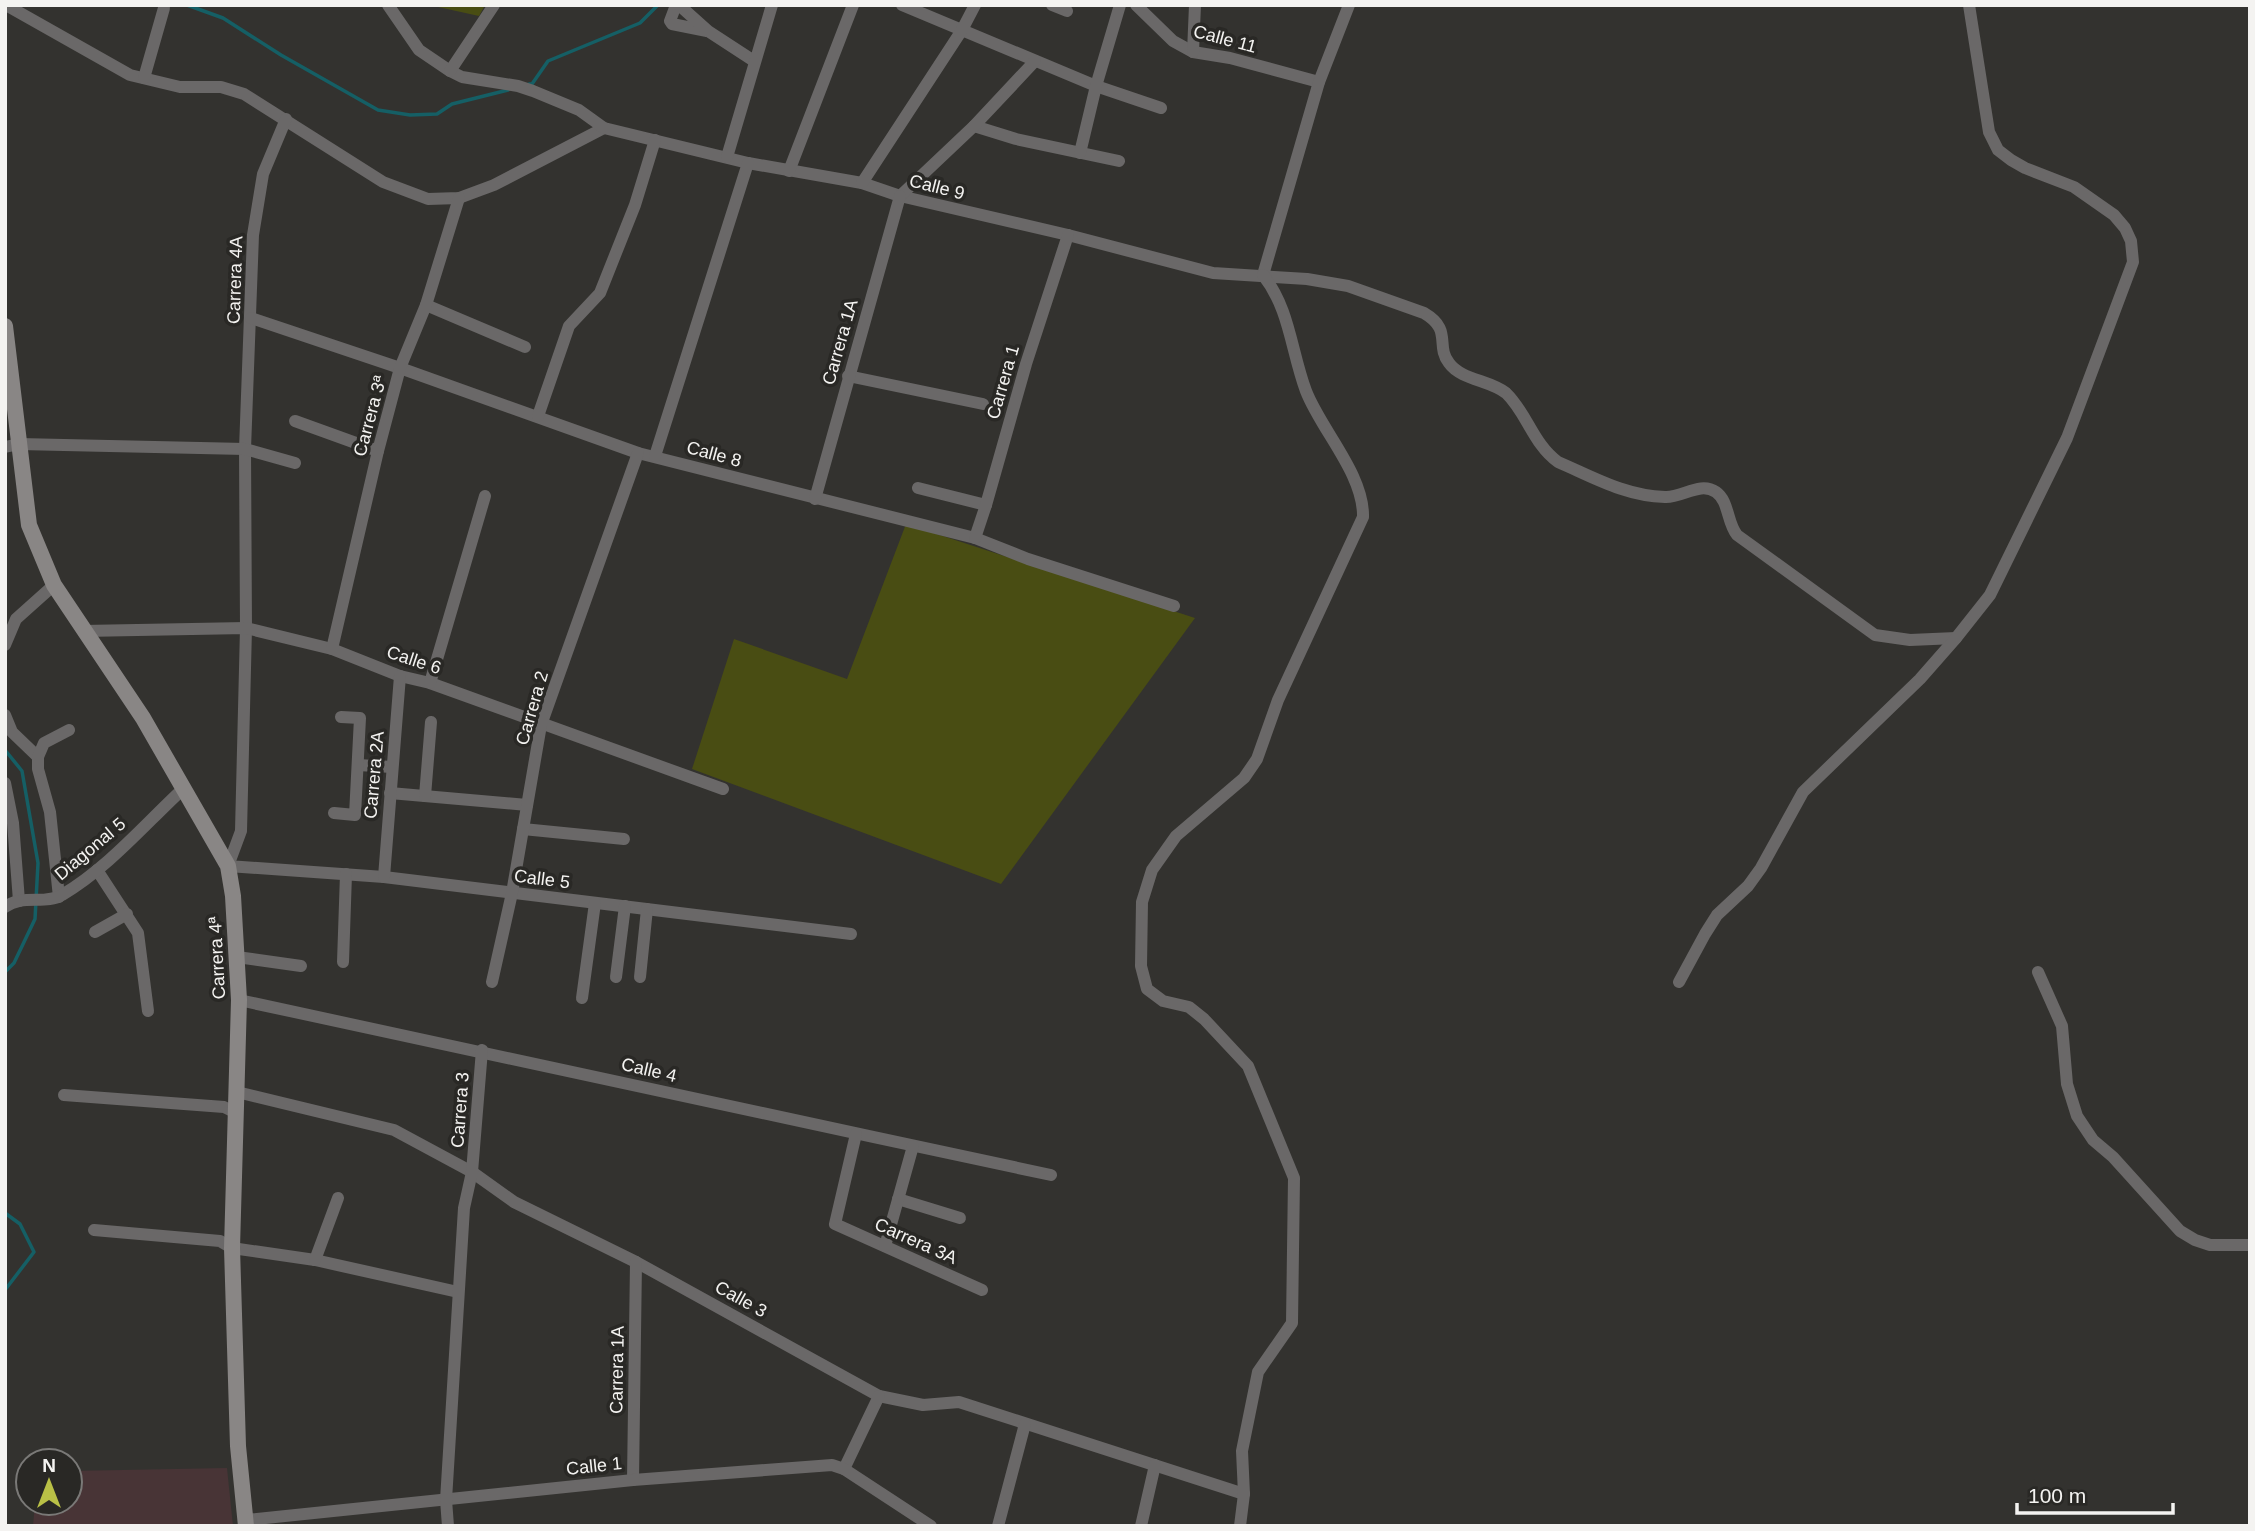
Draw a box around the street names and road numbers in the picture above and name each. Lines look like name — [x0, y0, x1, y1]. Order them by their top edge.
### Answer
street label: Calle 11 — [1191, 21, 1259, 57]
street label: Calle 9 — [907, 171, 967, 203]
street label: Carrera 4A — [223, 236, 247, 324]
street label: Carrera 1A — [818, 297, 862, 387]
street label: Carrera 1 — [983, 343, 1023, 421]
street label: Carrera 3ª — [350, 373, 390, 459]
street label: Calle 8 — [684, 437, 744, 471]
street label: Calle 6 — [384, 642, 444, 678]
street label: Carrera 2 — [512, 669, 552, 747]
street label: Carrera 2A — [360, 730, 388, 820]
street label: Diagonal 5 — [51, 814, 129, 884]
street label: Calle 5 — [513, 866, 571, 892]
street label: Carrera 4ª — [205, 916, 229, 1000]
street label: Calle 4 — [619, 1054, 679, 1086]
street label: Carrera 3 — [447, 1071, 473, 1149]
street label: Carrera 3A — [872, 1214, 960, 1268]
street label: Calle 3 — [712, 1277, 770, 1321]
street label: Carrera 1A — [606, 1326, 628, 1414]
street label: Calle 1 — [565, 1453, 623, 1479]

